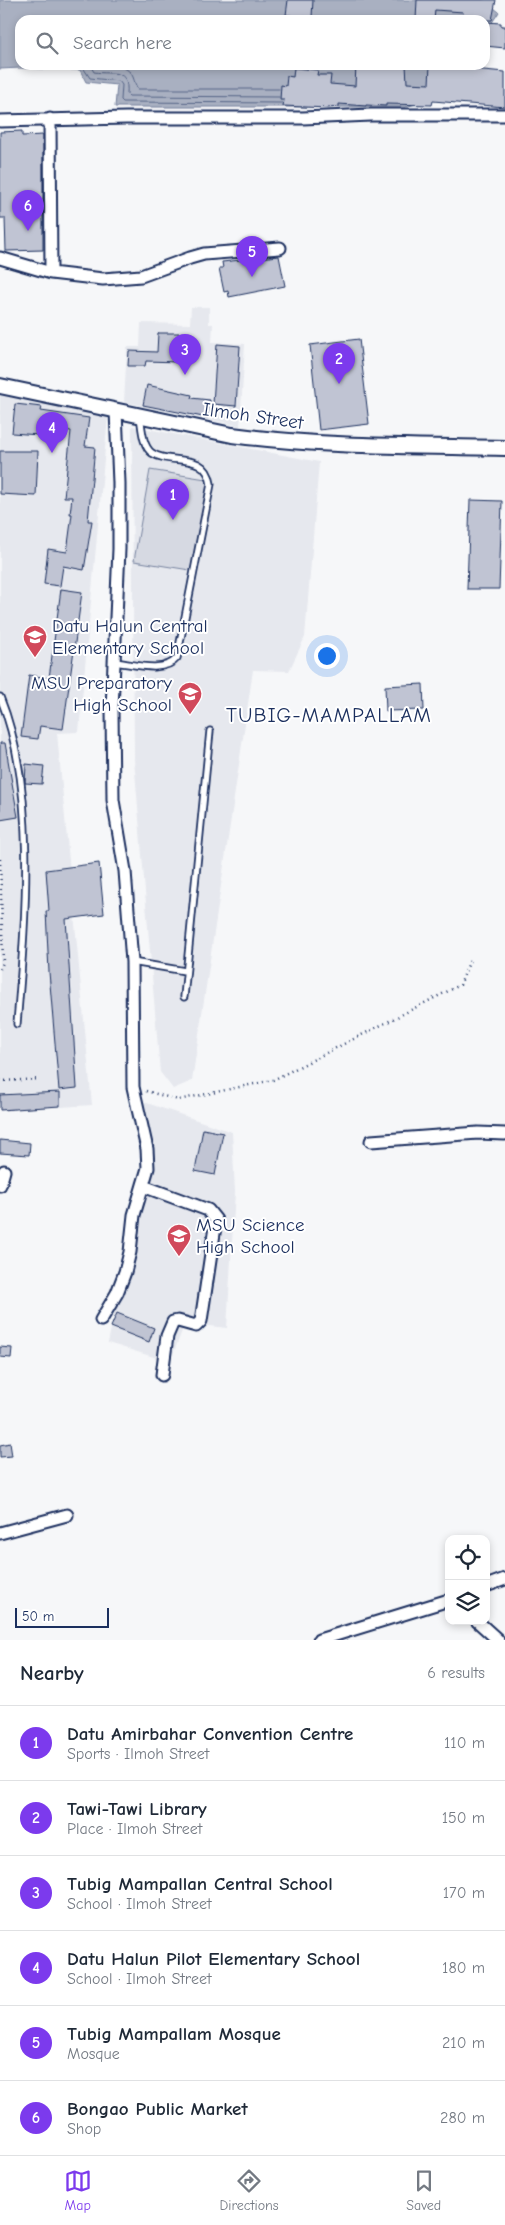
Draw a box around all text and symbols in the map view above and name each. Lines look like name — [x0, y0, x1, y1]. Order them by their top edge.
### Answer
search box — [15, 15, 490, 70]
icon: search — [33, 29, 61, 57]
text: Search here — [73, 32, 172, 54]
pin: 6 — [12, 190, 44, 231]
pin: 5 — [236, 236, 268, 277]
pin: 3 — [169, 334, 201, 375]
pin: 2 — [323, 343, 355, 384]
street label: Ilmoh Street — [201, 398, 305, 434]
pin: 4 — [36, 412, 68, 453]
pin: 1 — [157, 479, 189, 520]
place label: Datu Halun Central Elementary School — [52, 615, 208, 659]
school or university icon: Datu Halun Central Elementary School — [22, 624, 48, 658]
your location — [314, 643, 340, 669]
place label: MSU Preparatory High School — [31, 672, 173, 716]
school or university icon: MSU Preparatory High School — [177, 681, 203, 715]
district label: TUBIG-MAMPALLAM — [226, 703, 432, 727]
place label: MSU Science High School — [196, 1214, 305, 1258]
school or university icon: MSU Science High School — [166, 1223, 192, 1257]
map controls — [445, 1535, 490, 1625]
button: locate — [445, 1535, 490, 1580]
button: layers — [445, 1580, 490, 1625]
scale bar — [15, 1605, 109, 1628]
text: 50 m — [22, 1608, 54, 1625]
text: Nearby — [20, 1661, 84, 1685]
text: 6 results — [427, 1664, 485, 1682]
text: Datu Amirbahar Convention Centre — [67, 1723, 353, 1745]
text: 1 — [33, 1734, 39, 1752]
text: 110 m — [444, 1734, 485, 1752]
text: Sports · Ilmoh Street — [67, 1745, 209, 1763]
text: Tawi-Tawi Library — [67, 1798, 207, 1820]
text: 2 — [32, 1809, 40, 1827]
text: 150 m — [442, 1809, 485, 1827]
text: Place · Ilmoh Street — [67, 1820, 202, 1838]
text: Tubig Mampallan Central School — [67, 1873, 333, 1895]
text: 3 — [32, 1884, 40, 1902]
text: 170 m — [443, 1884, 485, 1902]
text: School · Ilmoh Street — [67, 1895, 212, 1913]
text: Datu Halun Pilot Elementary School — [67, 1948, 360, 1970]
text: 4 — [32, 1959, 40, 1977]
text: 180 m — [442, 1959, 485, 1977]
text: School · Ilmoh Street — [67, 1970, 212, 1988]
text: Tubig Mampallam Mosque — [67, 2023, 281, 2045]
text: 5 — [32, 2034, 40, 2052]
text: 210 m — [442, 2034, 485, 2052]
text: Mosque — [67, 2045, 120, 2063]
text: Bongao Public Market — [67, 2098, 248, 2120]
text: 6 — [32, 2109, 40, 2127]
text: 280 m — [440, 2109, 485, 2127]
text: Shop — [67, 2120, 101, 2138]
tab: Map — [64, 2167, 92, 2214]
tab: Directions — [219, 2167, 279, 2214]
tab: Saved — [406, 2167, 441, 2214]

